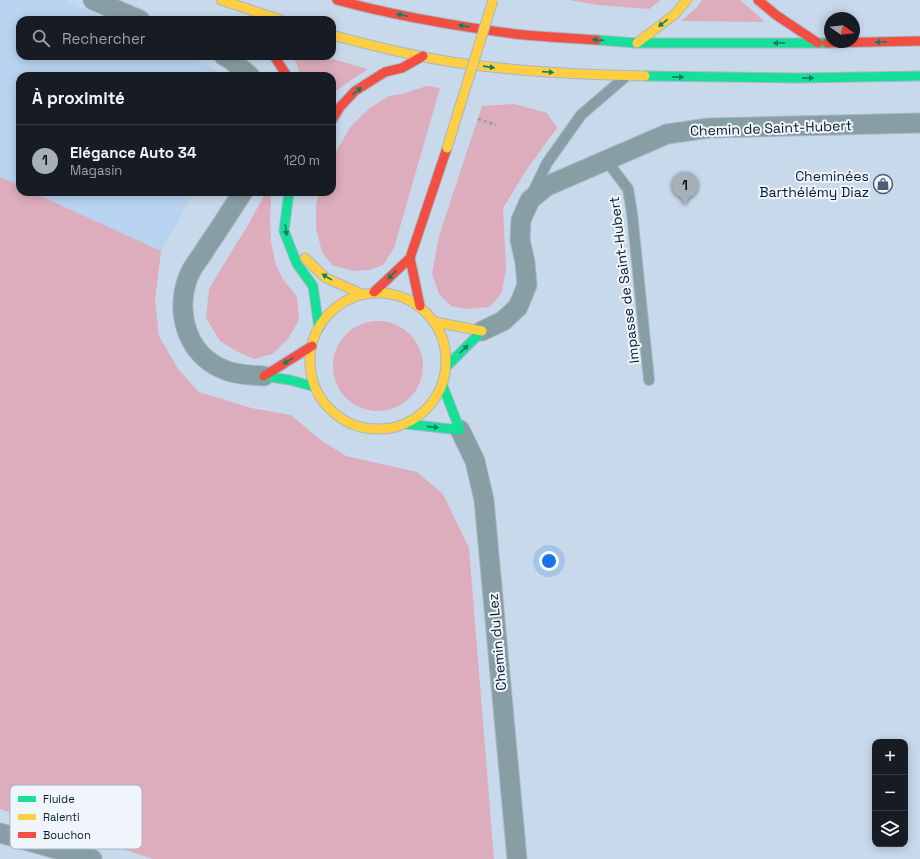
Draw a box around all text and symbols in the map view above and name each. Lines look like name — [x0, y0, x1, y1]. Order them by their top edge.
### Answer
one-way arrow — [395, 12, 408, 18]
north arrow — [824, 12, 860, 48]
search box — [16, 16, 336, 60]
one-way arrow — [658, 18, 669, 27]
one-way arrow — [458, 23, 470, 29]
icon: search — [30, 27, 52, 49]
text: Rechercher — [62, 29, 145, 48]
one-way arrow — [592, 36, 604, 43]
one-way arrow — [874, 39, 887, 45]
one-way arrow — [772, 40, 785, 46]
one-way arrow — [483, 64, 495, 70]
one-way arrow — [542, 68, 554, 75]
one-way arrow — [672, 74, 685, 80]
one-way arrow — [802, 75, 815, 81]
one-way arrow — [352, 86, 363, 95]
text: À proximité — [32, 87, 125, 109]
street label: Chemin de Saint-Hubert — [690, 116, 852, 140]
text: Elégance Auto 34 — [70, 143, 196, 162]
text: 1 — [42, 152, 48, 169]
text: 120 m — [284, 152, 320, 169]
text: Magasin — [70, 162, 122, 179]
place label: Cheminées Barthélémy Diaz — [759, 167, 869, 201]
pin: 1 — [672, 172, 698, 205]
shop icon: Cheminées Barthélémy Diaz — [872, 173, 894, 195]
street label: Impasse de Saint-Hubert — [605, 196, 643, 364]
one-way arrow — [283, 224, 289, 237]
one-way arrow — [387, 270, 397, 280]
one-way arrow — [322, 273, 332, 281]
one-way arrow — [459, 344, 469, 354]
one-way arrow — [282, 358, 294, 365]
one-way arrow — [427, 423, 439, 430]
your location — [539, 551, 559, 571]
street label: Chemin du Lez — [484, 593, 510, 691]
map controls — [872, 739, 908, 847]
button: + — [872, 739, 908, 775]
button: − — [872, 775, 908, 811]
legend — [10, 785, 142, 849]
text: Fluide — [43, 792, 75, 806]
text: Ralenti — [43, 810, 80, 824]
button: layers — [872, 811, 908, 847]
text: Bouchon — [43, 828, 91, 842]

